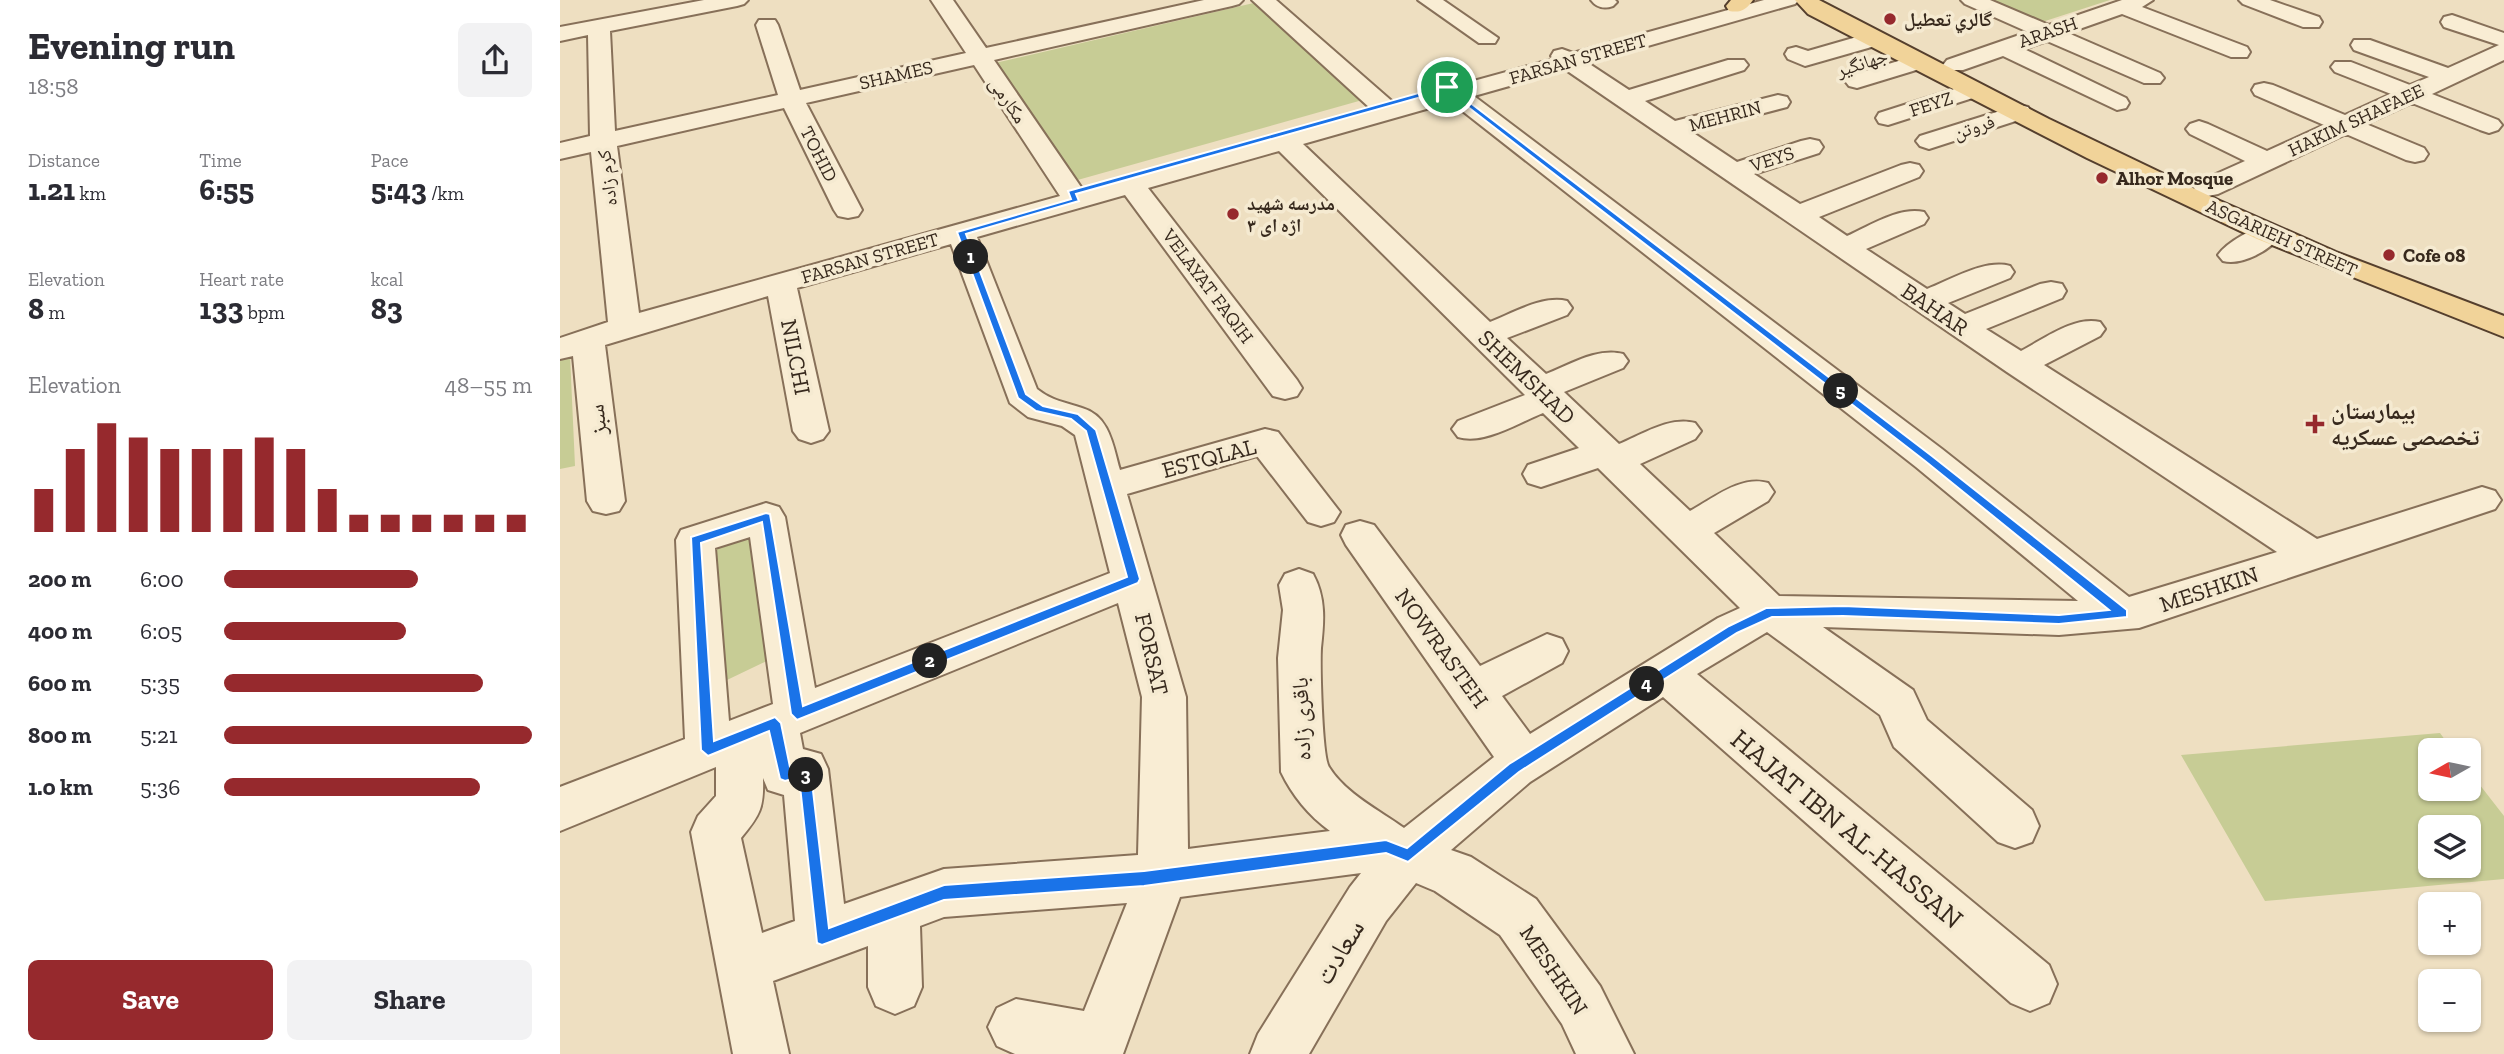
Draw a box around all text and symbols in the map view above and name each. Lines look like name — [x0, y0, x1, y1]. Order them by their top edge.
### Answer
place label: گالري تعطيل — [1904, 8, 1993, 34]
marker: گالري تعطيل — [1882, 11, 1898, 27]
street label: ARASH — [2015, 11, 2081, 53]
text: Evening run — [28, 23, 235, 69]
button: share — [458, 23, 532, 97]
street label: FARSAN STREET — [1507, 28, 1650, 90]
street label: جهانگیر — [1832, 44, 1891, 82]
street label: SHAMES — [857, 55, 935, 95]
pin — [1417, 57, 1477, 117]
icon: arrive — [1428, 68, 1466, 106]
text: 18:58 — [28, 72, 79, 100]
street label: مکارمی — [984, 72, 1032, 128]
street label: HAKIM SHAFAEE — [2284, 78, 2428, 162]
street label: FEYZ — [1906, 86, 1956, 122]
street label: MEHRIN — [1686, 95, 1764, 137]
street label: فروتن — [1950, 110, 1998, 144]
street label: TOHID — [795, 122, 843, 186]
street label: VEYS — [1746, 141, 1797, 177]
street label: کرم زاده — [592, 148, 624, 208]
text: Distance — [28, 149, 100, 172]
text: Time — [199, 149, 242, 172]
text: Pace — [371, 149, 408, 172]
place label: Alhor Mosque — [2116, 167, 2233, 190]
marker: Alhor Mosque — [2094, 170, 2110, 186]
text: 1.21 — [28, 172, 75, 208]
text: 6:55 — [199, 172, 254, 208]
text: 5:43 — [371, 172, 427, 208]
text: km — [75, 182, 106, 205]
text: /km — [427, 182, 464, 205]
place label: مدرسه شهید اژه ای ۳ — [1247, 192, 1335, 237]
street label: ASGARIEH STREET — [2203, 194, 2361, 282]
marker: مدرسه شهید اژه ای ۳ — [1225, 206, 1241, 222]
street label: VELAYAT FAQIH — [1157, 223, 1259, 348]
street label: FARSAN STREET — [799, 227, 942, 289]
pin: 1 — [954, 240, 988, 274]
place label: Cofe 08 — [2403, 244, 2466, 267]
text: 1 — [967, 245, 974, 268]
marker: Cofe 08 — [2381, 247, 2397, 263]
text: Elevation — [28, 268, 105, 291]
text: Heart rate — [199, 268, 284, 291]
text: kcal — [371, 268, 403, 291]
street label: BAHAR — [1896, 276, 1974, 342]
text: 8 — [28, 291, 44, 327]
text: 133 — [199, 291, 243, 327]
text: 83 — [371, 291, 403, 327]
text: m — [44, 301, 65, 324]
text: bpm — [243, 301, 285, 324]
street label: NILCHI — [775, 317, 817, 397]
street label: SHEMSHAD — [1473, 324, 1581, 430]
text: Elevation — [28, 371, 121, 399]
text: 48–55 m — [445, 371, 532, 399]
pin: 5 — [1824, 374, 1858, 408]
text: 5 — [1836, 379, 1845, 402]
place label: بیمارستان تخصصی عسکریه — [2331, 397, 2480, 451]
street label: سبز — [581, 403, 613, 438]
marker: بیمارستان تخصصی عسکریه — [2305, 414, 2325, 434]
street label: ESTQLAL — [1159, 432, 1260, 484]
street label: MESHKIN — [2156, 560, 2262, 618]
text: 200 m — [28, 565, 91, 593]
text: 6:00 — [140, 565, 184, 593]
street label: NOWRASTEH — [1389, 583, 1495, 713]
street label: FORSAT — [1129, 610, 1175, 698]
text: 400 m — [28, 617, 92, 645]
text: 6:05 — [140, 617, 182, 645]
pin: 2 — [912, 644, 948, 678]
text: 2 — [924, 649, 935, 672]
pin: 4 — [1630, 666, 1664, 702]
text: 600 m — [28, 669, 91, 697]
text: 5:35 — [140, 669, 180, 697]
text: 4 — [1641, 672, 1652, 695]
street label: باقری زاده — [1286, 677, 1316, 761]
text: 800 m — [28, 721, 91, 749]
text: 5:21 — [140, 721, 178, 749]
street label: HAJAT IBN AL-HASSAN — [1724, 722, 1970, 936]
north arrow — [2418, 738, 2482, 802]
map controls — [2418, 738, 2481, 1032]
pin: 3 — [789, 758, 824, 792]
text: 3 — [800, 763, 811, 786]
text: 1.0 km — [28, 773, 93, 801]
text: 5:36 — [140, 773, 180, 801]
button: layers — [2418, 815, 2481, 878]
button: + — [2418, 892, 2481, 955]
street label: سعادت — [1307, 913, 1371, 991]
street label: MESHKIN — [1514, 920, 1594, 1020]
button: Save — [28, 960, 273, 1040]
button: Share — [287, 960, 532, 1040]
button: − — [2418, 969, 2481, 1032]

